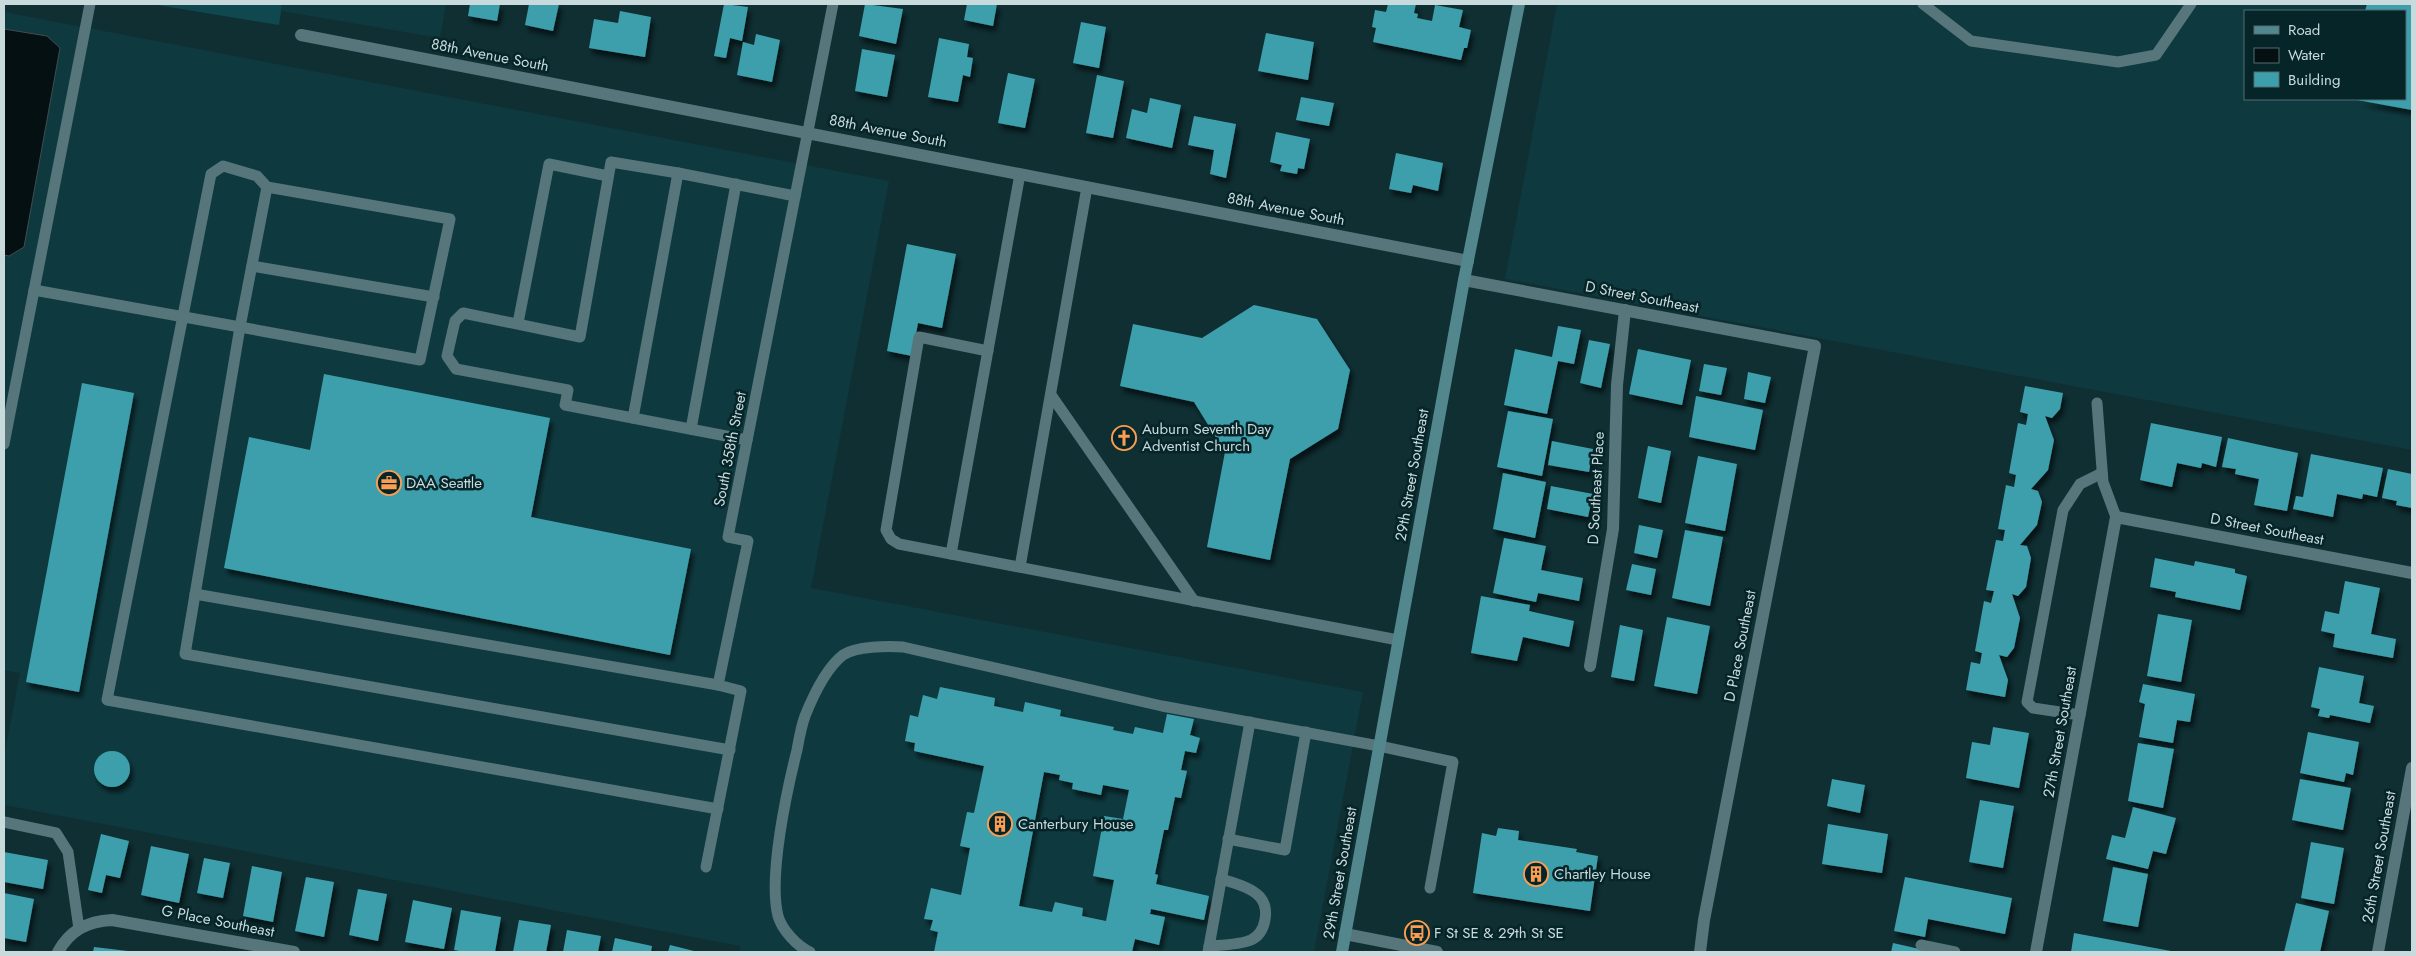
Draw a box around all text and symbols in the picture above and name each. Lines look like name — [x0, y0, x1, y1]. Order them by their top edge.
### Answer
legend — [2244, 10, 2406, 100]
text: Road — [2288, 19, 2320, 41]
street label: 88th Avenue South — [429, 33, 551, 77]
text: Water — [2288, 44, 2326, 66]
text: Building — [2288, 69, 2340, 91]
street label: 88th Avenue South — [827, 109, 949, 153]
street label: 88th Avenue South — [1225, 187, 1347, 231]
street label: D Street Southeast — [1583, 275, 1701, 319]
street label: South 358th Street — [708, 389, 752, 508]
street label: 29th Street Southeast — [1390, 407, 1435, 543]
place label: Auburn Seventh Day Adventist Church — [1142, 418, 1271, 457]
church icon: Auburn Seventh Day Adventist Church — [1111, 425, 1137, 451]
street label: D Southeast Place — [1582, 431, 1610, 545]
office icon: DAA Seattle — [376, 470, 402, 496]
place label: DAA Seattle — [406, 472, 482, 494]
street label: D Street Southeast — [2208, 507, 2326, 551]
street label: D Place Southeast — [1718, 588, 1762, 704]
street label: 27th Street Southeast — [2038, 664, 2082, 799]
street label: 26th Street Southeast — [2357, 789, 2402, 925]
street label: 29th Street Southeast — [1318, 805, 1363, 941]
building icon: Canterbury House — [987, 811, 1013, 837]
place label: Canterbury House — [1018, 813, 1134, 835]
building icon: Chartley House — [1523, 861, 1549, 887]
place label: Chartley House — [1554, 863, 1651, 885]
street label: G Place Southeast — [160, 899, 277, 943]
bus stop icon: F St SE & 29th St SE — [1404, 920, 1430, 946]
place label: F St SE & 29th St SE — [1434, 922, 1564, 944]

